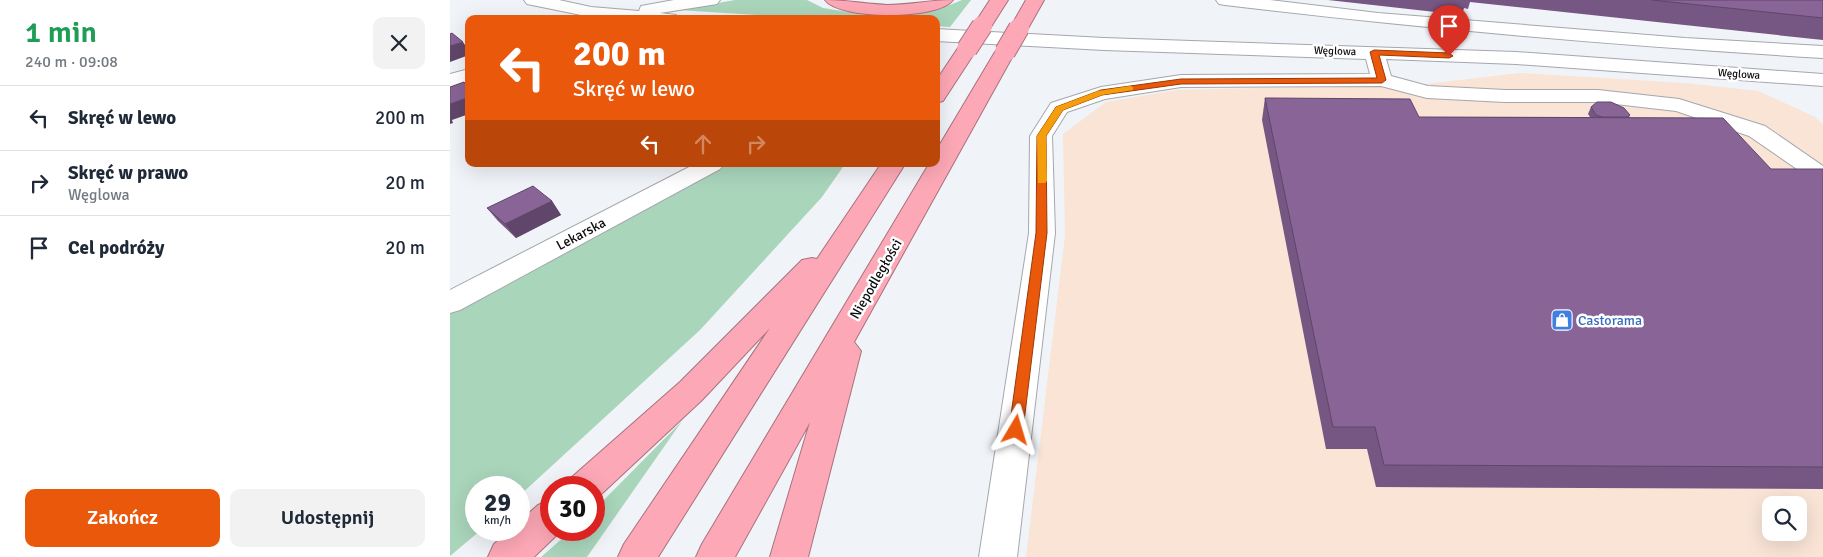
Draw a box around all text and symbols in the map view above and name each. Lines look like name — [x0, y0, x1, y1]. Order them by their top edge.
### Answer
pin — [1428, 5, 1470, 56]
icon: arrive — [1435, 12, 1463, 40]
text: 1 min — [25, 14, 97, 51]
button: close — [373, 17, 425, 69]
text: 200 m — [573, 32, 666, 75]
icon: left — [490, 35, 555, 100]
street label: Węglowa — [1314, 44, 1357, 58]
text: 240 m · 09:08 — [25, 52, 118, 72]
street label: Węglowa — [1717, 66, 1761, 82]
text: Skręć w lewo — [573, 75, 695, 102]
icon: left — [25, 104, 53, 132]
text: Skręć w lewo — [68, 106, 176, 130]
text: 200 m — [375, 106, 425, 130]
icon: left — [636, 130, 664, 158]
icon: ahead — [689, 130, 717, 158]
icon: right — [742, 130, 770, 158]
text: Skręć w prawo — [68, 161, 188, 185]
icon: right — [25, 169, 53, 197]
text: 20 m — [385, 171, 425, 195]
text: Węglowa — [68, 185, 130, 205]
street label: Lekarska — [553, 214, 609, 254]
icon: arrive — [25, 234, 53, 262]
text: Cel podróży — [68, 236, 164, 260]
text: 20 m — [385, 236, 425, 260]
street label: Niepodległości — [846, 236, 906, 322]
shop icon: Castorama — [1550, 308, 1574, 332]
place label: Castorama — [1578, 312, 1642, 329]
position arrow — [989, 403, 1041, 455]
speed limit sign: 30 — [540, 476, 605, 541]
text: 29 — [484, 487, 511, 518]
button: Zakończ — [25, 489, 220, 547]
button: Udostępnij — [230, 489, 425, 547]
map controls — [1762, 496, 1807, 541]
button: search — [1762, 496, 1807, 541]
text: km/h — [484, 513, 511, 528]

